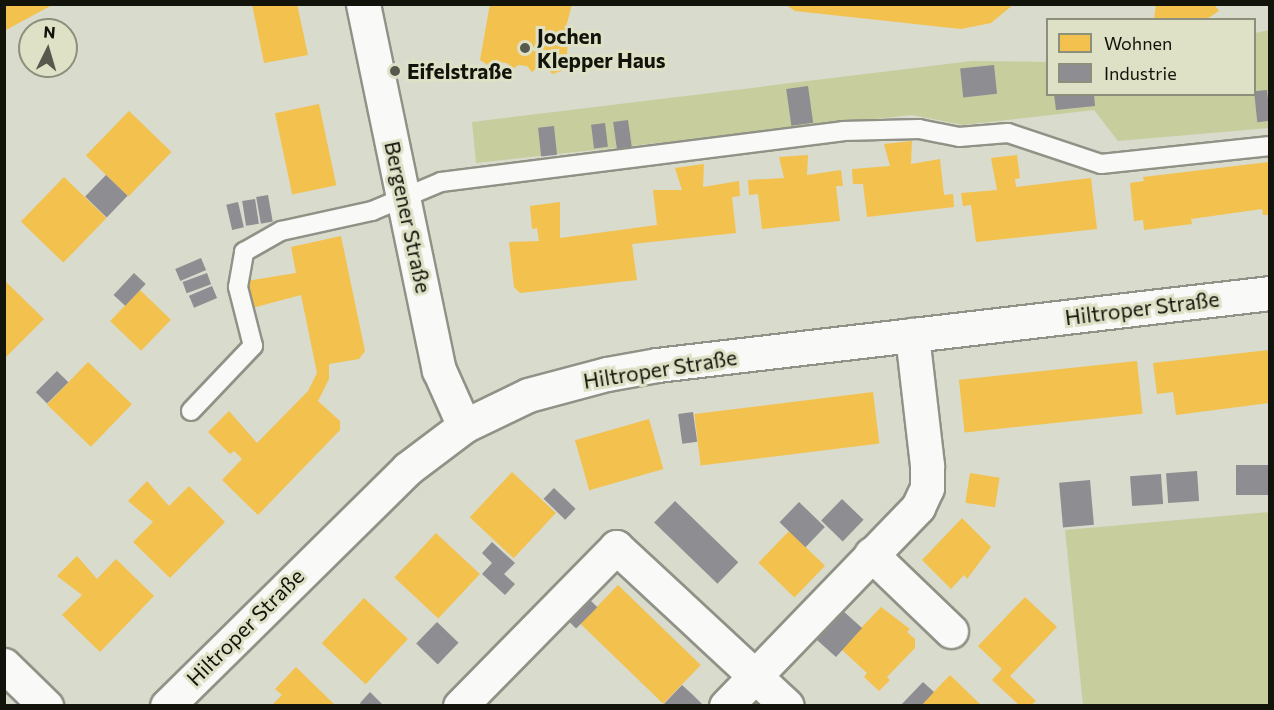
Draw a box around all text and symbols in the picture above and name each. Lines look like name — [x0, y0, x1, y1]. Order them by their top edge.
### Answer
north arrow — [18, 18, 78, 78]
legend — [1046, 18, 1256, 96]
text: N — [43, 22, 56, 42]
place label: Jochen Klepper Haus — [537, 23, 666, 73]
text: Wohnen — [1104, 32, 1172, 54]
marker: Jochen Klepper Haus — [518, 41, 532, 55]
place label: Eifelstraße — [407, 58, 512, 84]
text: Industrie — [1104, 62, 1177, 84]
marker: Eifelstraße — [388, 64, 402, 78]
street label: Bergener Straße — [380, 139, 436, 295]
street label: Hiltroper Straße — [1063, 286, 1221, 330]
street label: Hiltroper Straße — [581, 344, 739, 394]
street label: Hiltroper Straße — [181, 563, 309, 691]

